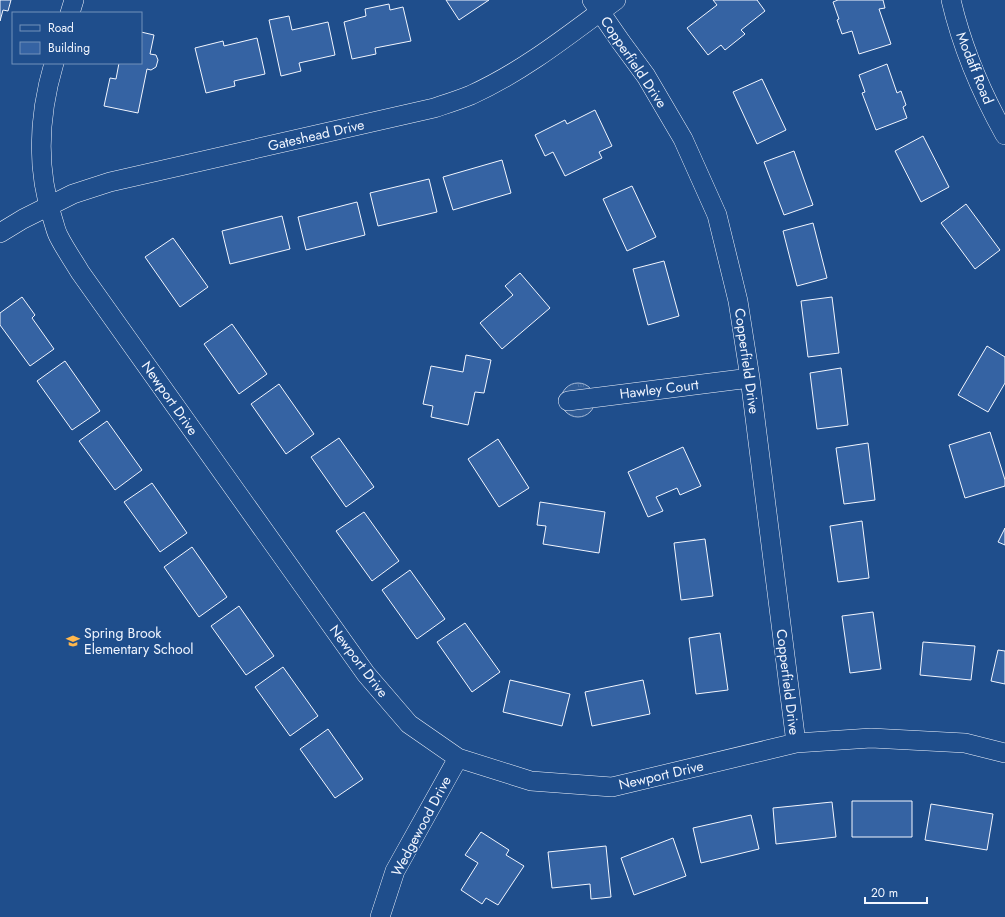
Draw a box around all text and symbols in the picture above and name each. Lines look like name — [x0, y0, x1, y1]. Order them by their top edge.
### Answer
legend — [12, 12, 142, 64]
street label: Copperfield Drive — [596, 12, 672, 112]
text: Road — [48, 19, 74, 37]
street label: Modaff Road — [951, 29, 999, 107]
text: Building — [48, 39, 90, 57]
street label: Gateshead Drive — [266, 114, 366, 156]
street label: Copperfield Drive — [730, 307, 764, 415]
street label: Newport Drive — [137, 357, 203, 439]
street label: Hawley Court — [618, 374, 700, 404]
street label: Newport Drive — [325, 620, 393, 702]
place label: Spring Brook Elementary School — [84, 623, 194, 659]
street label: Copperfield Drive — [772, 628, 804, 736]
school or university icon: Spring Brook Elementary School — [65, 633, 81, 649]
street label: Newport Drive — [617, 756, 705, 794]
street label: Wedgewood Drive — [386, 772, 456, 880]
scale bar — [865, 879, 927, 905]
text: 20 m — [871, 884, 898, 902]

